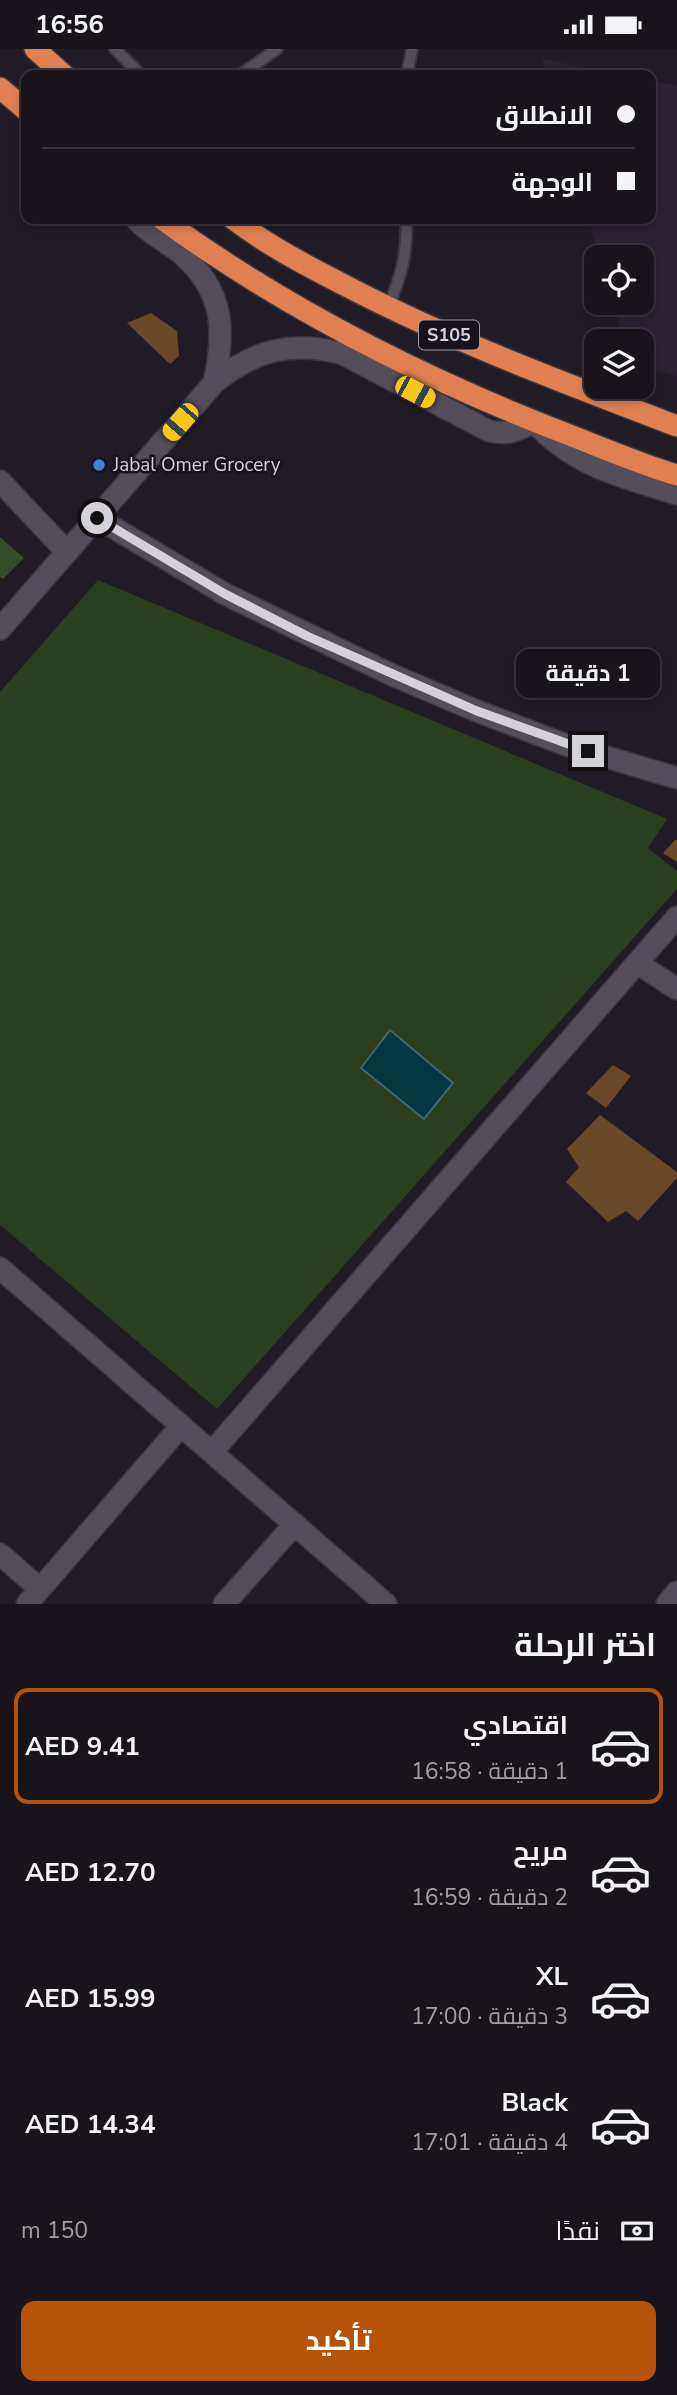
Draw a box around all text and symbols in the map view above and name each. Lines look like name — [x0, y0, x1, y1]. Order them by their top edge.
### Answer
text: 16:56 — [35, 7, 104, 42]
text: الانطلاق — [495, 98, 593, 133]
text: الوجهة — [512, 165, 593, 200]
map controls — [584, 245, 654, 399]
button: locate — [584, 245, 654, 315]
road number: S105 — [419, 321, 479, 349]
button: layers — [584, 329, 654, 399]
car — [392, 373, 439, 411]
car — [159, 399, 202, 445]
place label: Jabal Omer Grocery — [112, 452, 281, 478]
marker: Jabal Omer Grocery — [91, 457, 107, 473]
route start — [81, 502, 113, 534]
callout: 1 دقيقة — [516, 649, 660, 699]
text: 1 دقيقة — [545, 658, 631, 689]
route end — [572, 735, 604, 767]
text: اختر الرحلة — [514, 1624, 656, 1667]
text: اقتصادي — [463, 1708, 568, 1743]
icon: car — [589, 1715, 652, 1778]
text: AED 9.41 — [25, 1729, 140, 1764]
text: 1 دقيقة · 16:58 — [411, 1756, 568, 1787]
text: مريح — [513, 1834, 568, 1869]
icon: car — [589, 1841, 652, 1904]
text: AED 12.70 — [25, 1855, 156, 1890]
text: 2 دقيقة · 16:59 — [411, 1882, 568, 1913]
text: XL — [536, 1959, 568, 1994]
icon: car — [589, 1967, 652, 2030]
text: AED 15.99 — [25, 1981, 156, 2016]
text: 3 دقيقة · 17:00 — [411, 2001, 568, 2032]
text: Black — [501, 2085, 568, 2120]
icon: car — [589, 2093, 652, 2156]
text: AED 14.34 — [25, 2107, 156, 2142]
text: 4 دقيقة · 17:01 — [411, 2127, 568, 2158]
icon: cash — [618, 2212, 656, 2250]
text: نقدًا — [556, 2214, 600, 2249]
text: 150 m — [21, 2215, 88, 2246]
button: تأكيد — [21, 2301, 656, 2381]

